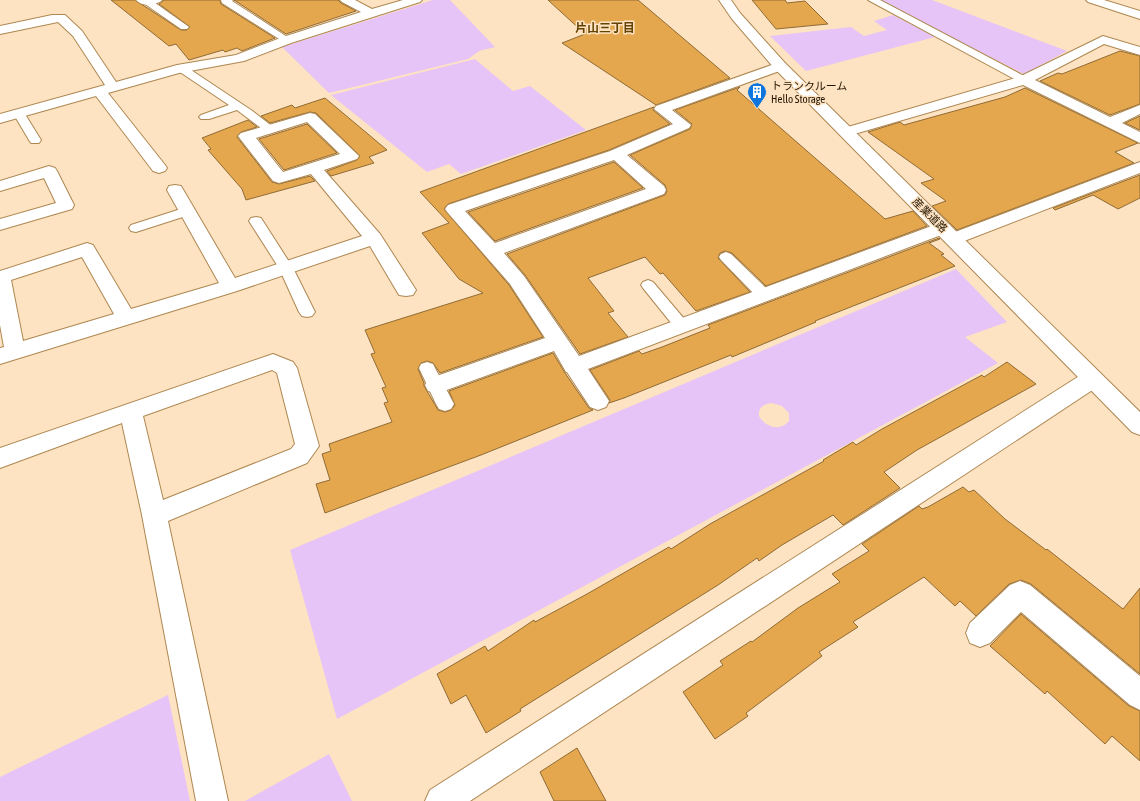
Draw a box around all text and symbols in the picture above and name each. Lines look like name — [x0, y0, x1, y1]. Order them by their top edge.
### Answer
district label: 片山三丁目 — [575, 21, 635, 35]
place label: トランクルーム Hello Storage — [771, 80, 847, 105]
building icon: トランクルーム Hello Storage — [746, 81, 768, 109]
street label: 産業道路 — [910, 195, 950, 235]

